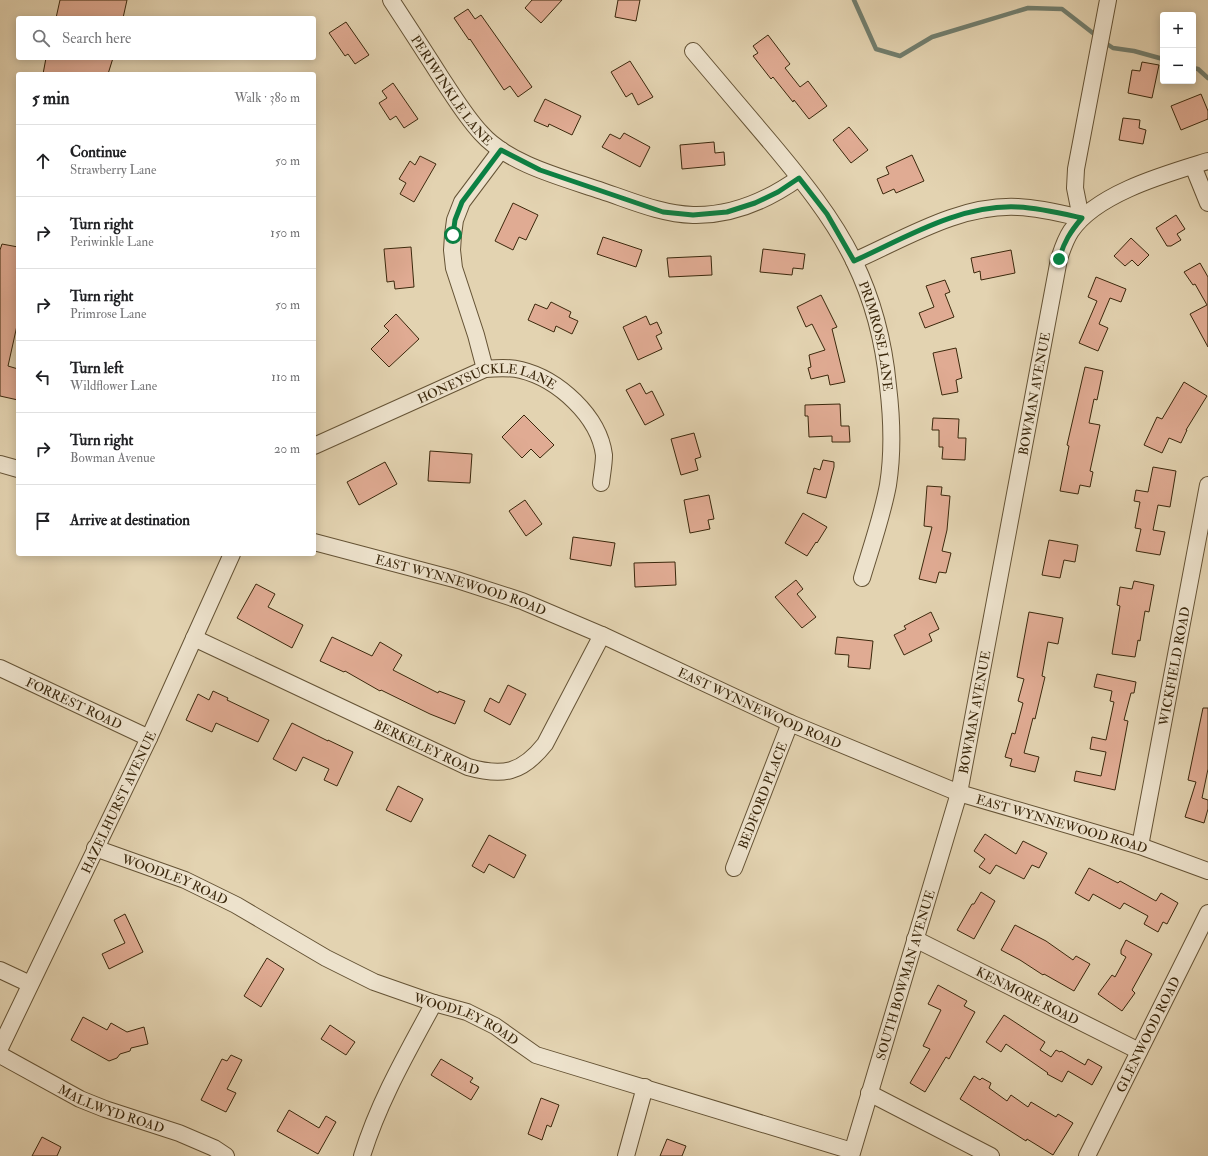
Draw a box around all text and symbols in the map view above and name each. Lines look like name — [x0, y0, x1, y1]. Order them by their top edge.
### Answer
map controls — [1160, 12, 1196, 84]
button: + — [1160, 12, 1196, 48]
search box — [16, 16, 316, 60]
icon: search — [30, 27, 52, 49]
text: Search here — [62, 29, 131, 48]
street label: PERIWINKLE LANE — [407, 33, 496, 149]
button: − — [1160, 48, 1196, 84]
text: 5 min — [32, 88, 70, 109]
text: Walk · 380 m — [234, 90, 300, 106]
text: Continue — [70, 143, 126, 162]
icon: ahead — [32, 150, 54, 172]
text: 50 m — [275, 153, 300, 169]
text: Strawberry Lane — [70, 162, 156, 178]
text: Turn right — [70, 215, 133, 234]
icon: right — [32, 222, 54, 244]
text: 150 m — [270, 225, 300, 241]
route start — [444, 226, 462, 244]
text: Periwinkle Lane — [70, 234, 154, 250]
route end — [1050, 250, 1068, 268]
street label: PRIMROSE LANE — [855, 279, 896, 392]
text: Turn right — [70, 287, 133, 306]
icon: right — [32, 294, 54, 316]
text: 50 m — [275, 297, 300, 313]
text: Primrose Lane — [70, 306, 146, 322]
street label: BOWMAN AVENUE — [1015, 331, 1054, 457]
text: Turn left — [70, 359, 124, 378]
street label: HONEYSUCKLE LANE — [415, 361, 559, 407]
icon: left — [32, 366, 54, 388]
text: 110 m — [271, 369, 300, 385]
text: Wildflower Lane — [70, 378, 157, 394]
text: Turn right — [70, 431, 133, 450]
icon: right — [32, 438, 54, 460]
text: 20 m — [274, 441, 300, 457]
text: Bowman Avenue — [70, 450, 155, 466]
icon: arrive — [32, 510, 54, 532]
text: Arrive at destination — [70, 511, 190, 530]
street label: EAST WYNNEWOOD ROAD — [374, 552, 548, 619]
street label: WICKFIELD ROAD — [1156, 605, 1194, 728]
street label: BOWMAN AVENUE — [956, 649, 995, 775]
street label: EAST WYNNEWOOD ROAD — [675, 665, 844, 752]
street label: FORREST ROAD — [23, 674, 125, 733]
street label: BERKELEY ROAD — [371, 717, 481, 779]
street label: HAZELHURST AVENUE — [78, 729, 160, 876]
street label: BEDFORD PLACE — [735, 740, 791, 852]
street label: EAST WYNNEWOOD ROAD — [974, 791, 1150, 857]
street label: WOODLEY ROAD — [119, 851, 230, 909]
street label: SOUTH BOWMAN AVENUE — [873, 888, 939, 1062]
street label: KENMORE ROAD — [973, 964, 1081, 1029]
street label: GLENWOOD ROAD — [1113, 974, 1184, 1095]
street label: WOODLEY ROAD — [411, 989, 521, 1049]
street label: MALLWYD ROAD — [55, 1081, 166, 1137]

